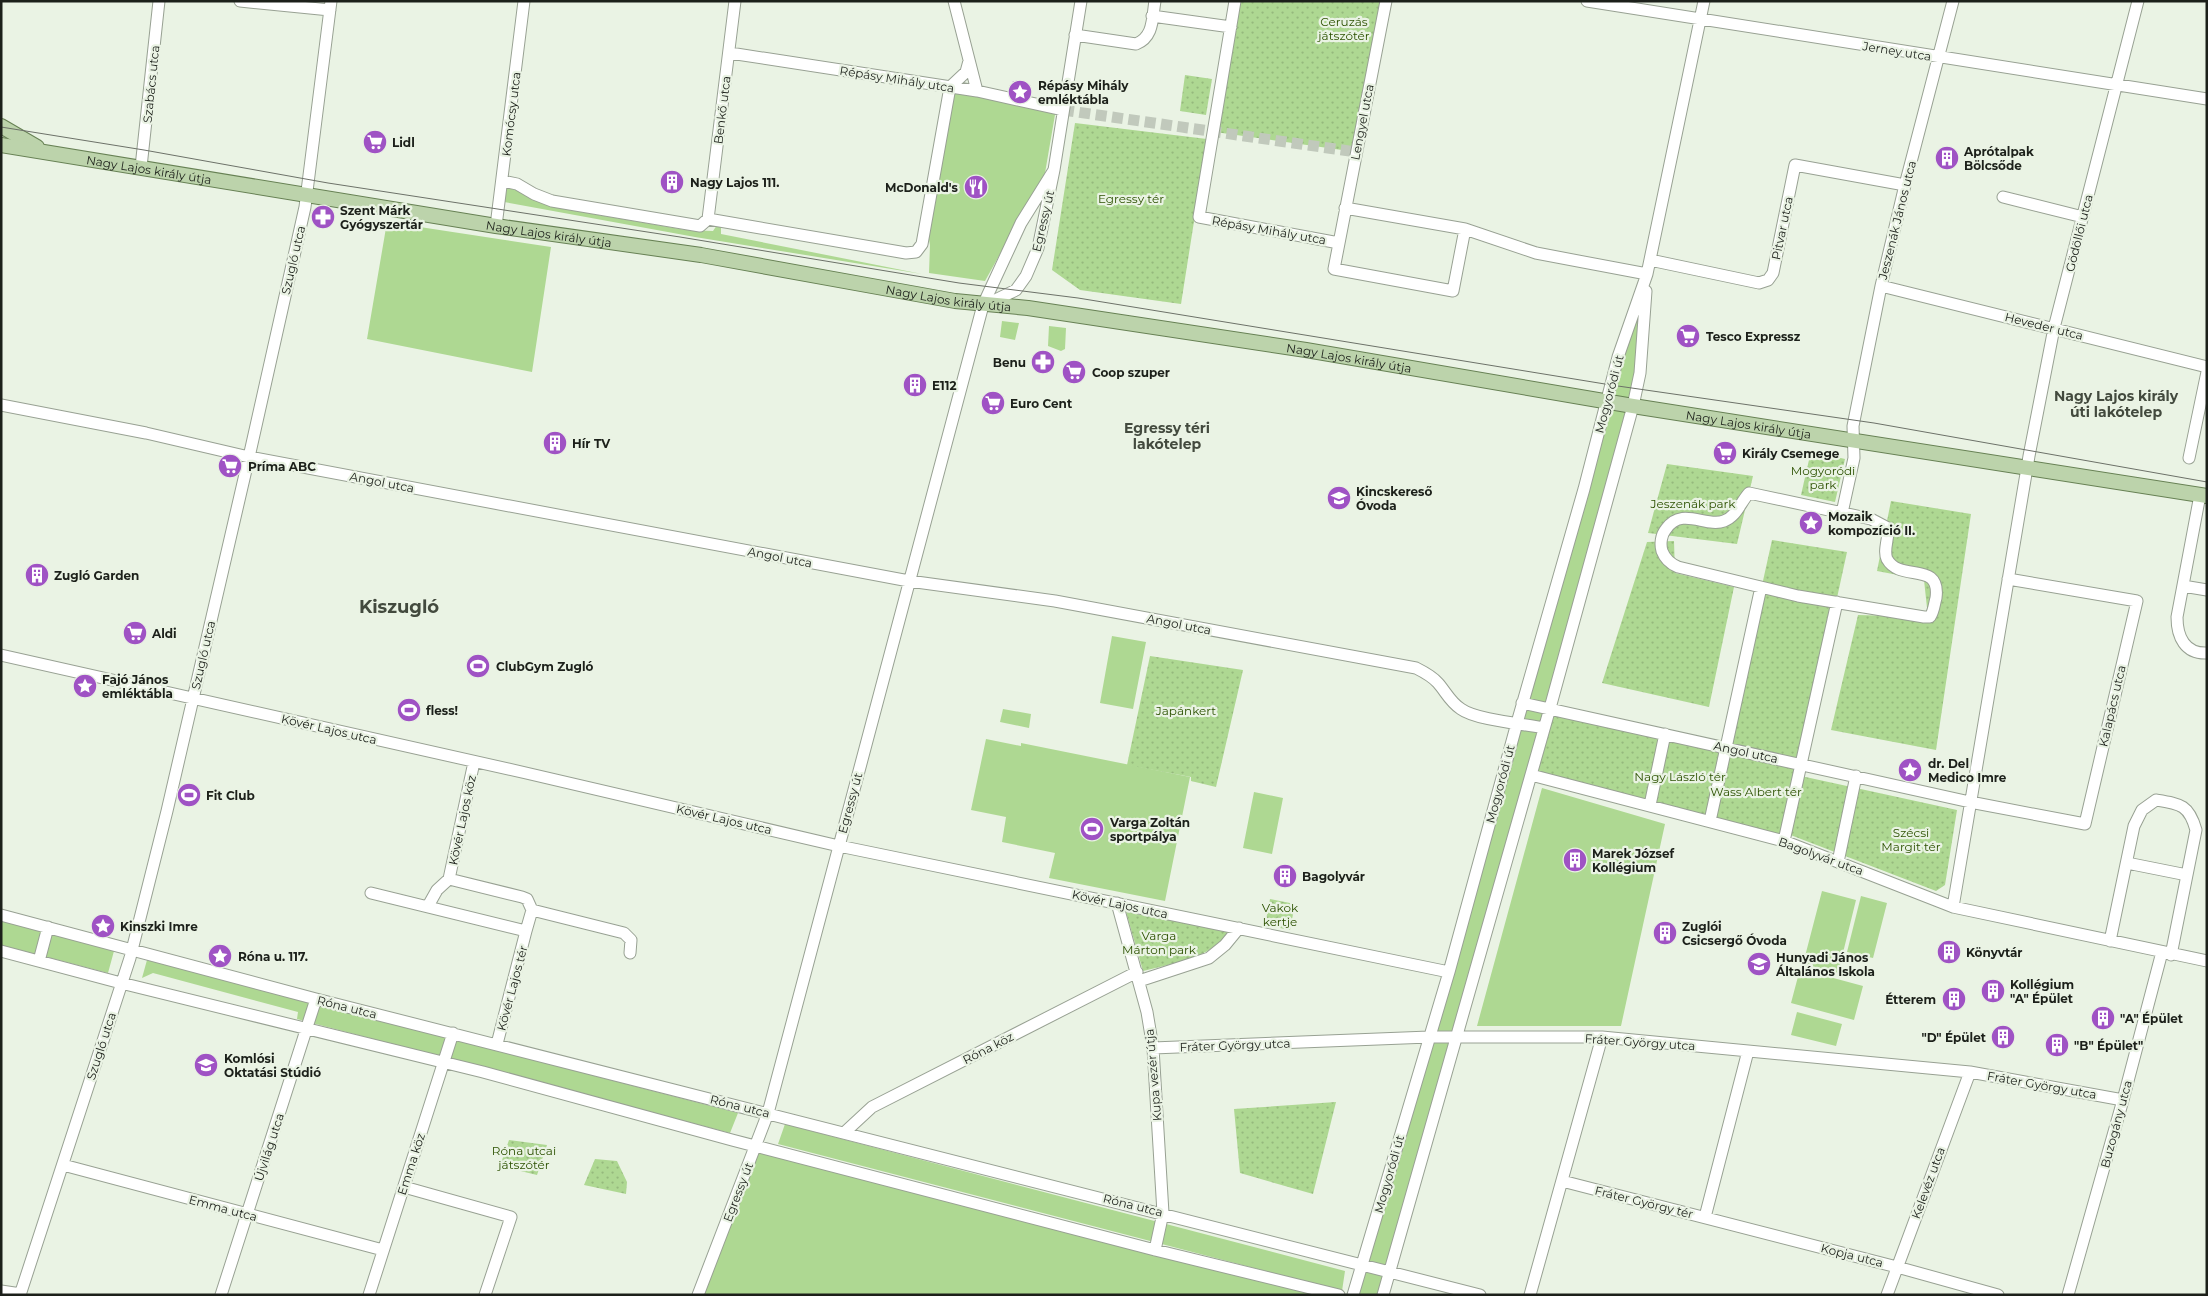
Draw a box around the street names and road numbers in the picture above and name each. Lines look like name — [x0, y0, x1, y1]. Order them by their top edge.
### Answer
street label: Jerney utca — [1861, 38, 1932, 64]
street label: Szabács utca — [139, 44, 163, 124]
street label: Répásy Mihály utca — [839, 63, 955, 95]
street label: Komócsy utca — [498, 71, 524, 157]
street label: Benkő utca — [710, 75, 734, 145]
street label: Lengyel utca — [1347, 83, 1377, 161]
street label: Nagy Lajos király útja — [85, 152, 213, 187]
street label: Jeszenák János utca — [1875, 159, 1919, 282]
street label: Egressy út — [1029, 189, 1057, 253]
street label: Gödöllői utca — [2062, 193, 2096, 273]
street label: Pitvar utca — [1768, 195, 1796, 261]
street label: Répásy Mihály utca — [1211, 213, 1327, 247]
street label: Nagy Lajos király útja — [485, 217, 613, 250]
street label: Szugló utca — [278, 224, 308, 296]
street label: Nagy Lajos király útja — [885, 281, 1012, 314]
street label: Heveder utca — [2003, 309, 2085, 343]
street label: Nagy Lajos király útja — [1285, 340, 1413, 375]
street label: Mogyoródi út — [1591, 353, 1627, 435]
street label: Nagy Lajos király útja — [1685, 407, 1812, 441]
street label: Angol utca — [348, 468, 416, 496]
street label: Angol utca — [746, 543, 814, 571]
street label: Angol utca — [1145, 610, 1213, 638]
street label: Szugló utca — [188, 619, 218, 691]
street label: Kalapács utca — [2095, 664, 2129, 748]
street label: Kövér Lajos utca — [280, 711, 378, 747]
street label: Angol utca — [1712, 738, 1780, 766]
street label: Mogyoródi út — [1482, 743, 1518, 825]
street label: Egressy út — [835, 771, 865, 835]
street label: Kövér Lajos köz — [445, 774, 479, 866]
street label: Kövér Lajos utca — [675, 801, 773, 837]
street label: Bagolyvár utca — [1776, 834, 1866, 878]
street label: Kövér Lajos utca — [1071, 887, 1169, 921]
street label: Kövér Lajos tér — [493, 943, 531, 1032]
street label: Róna utca — [316, 992, 378, 1022]
street label: Szugló utca — [83, 1010, 119, 1082]
street label: Kupa vezér útja — [1141, 1028, 1165, 1122]
street label: Róna köz — [960, 1029, 1016, 1067]
street label: Fráter György utca — [1584, 1031, 1696, 1053]
street label: Fráter György utca — [1179, 1036, 1291, 1054]
street label: Fráter György utca — [1986, 1068, 2098, 1102]
street label: Buzogány utca — [2097, 1079, 2135, 1169]
street label: Róna utca — [709, 1091, 771, 1121]
street label: Újvilág utca — [251, 1111, 287, 1183]
street label: Emma köz — [394, 1131, 428, 1197]
street label: Mogyoródi út — [1371, 1133, 1407, 1215]
street label: Kelevéz utca — [1908, 1145, 1948, 1221]
street label: Egressy út — [720, 1160, 756, 1224]
street label: Fráter György tér — [1593, 1183, 1695, 1222]
street label: Róna utca — [1102, 1190, 1164, 1220]
street label: Emma utca — [187, 1192, 259, 1224]
street label: Kopja utca — [1819, 1240, 1885, 1270]

